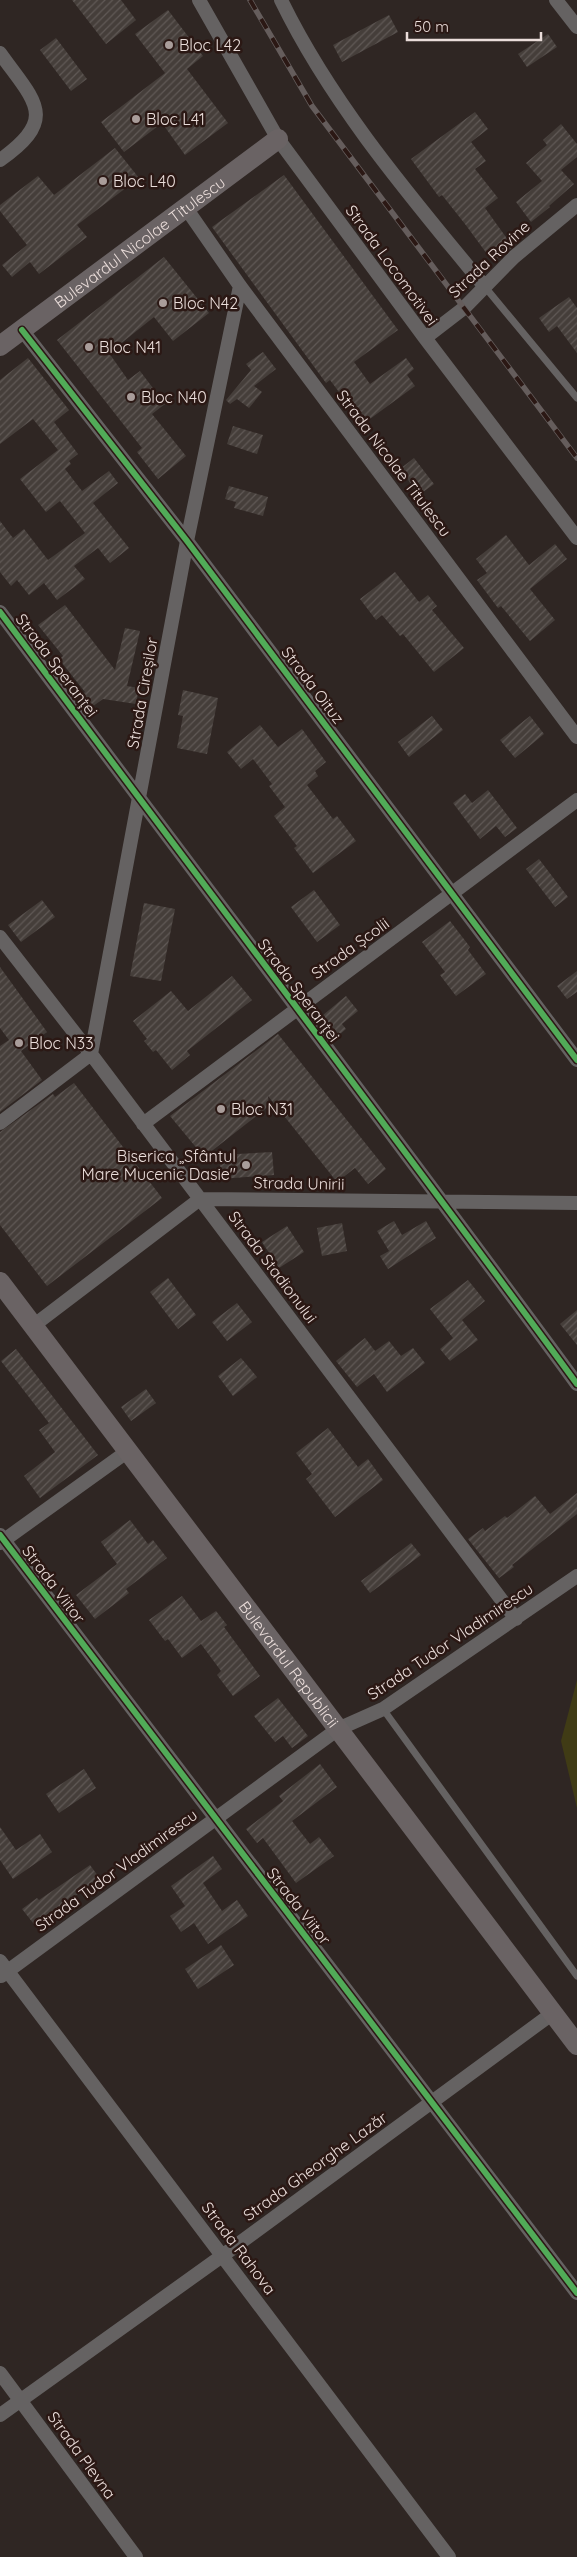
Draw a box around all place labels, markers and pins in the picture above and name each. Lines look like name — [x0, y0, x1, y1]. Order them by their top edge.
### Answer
place label: Bloc L42 — [179, 35, 241, 55]
marker: Bloc L42 — [163, 39, 175, 51]
place label: Bloc L41 — [146, 109, 205, 129]
marker: Bloc L41 — [130, 113, 142, 125]
place label: Bloc L40 — [113, 171, 176, 191]
marker: Bloc L40 — [97, 175, 109, 187]
place label: Bloc N42 — [173, 293, 238, 313]
marker: Bloc N42 — [157, 297, 169, 309]
place label: Bloc N41 — [99, 337, 161, 357]
marker: Bloc N41 — [83, 341, 95, 353]
place label: Bloc N40 — [141, 387, 207, 407]
marker: Bloc N40 — [125, 391, 137, 403]
place label: Bloc N33 — [29, 1033, 94, 1053]
marker: Bloc N33 — [13, 1037, 25, 1049]
place label: Bloc N31 — [231, 1099, 293, 1119]
marker: Bloc N31 — [215, 1103, 227, 1115]
place label: Biserica „Sfântul Mare Mucenic Dasie" — [82, 1146, 236, 1184]
marker: Biserica „Sfântul Mare Mucenic Dasie" — [240, 1159, 252, 1171]

